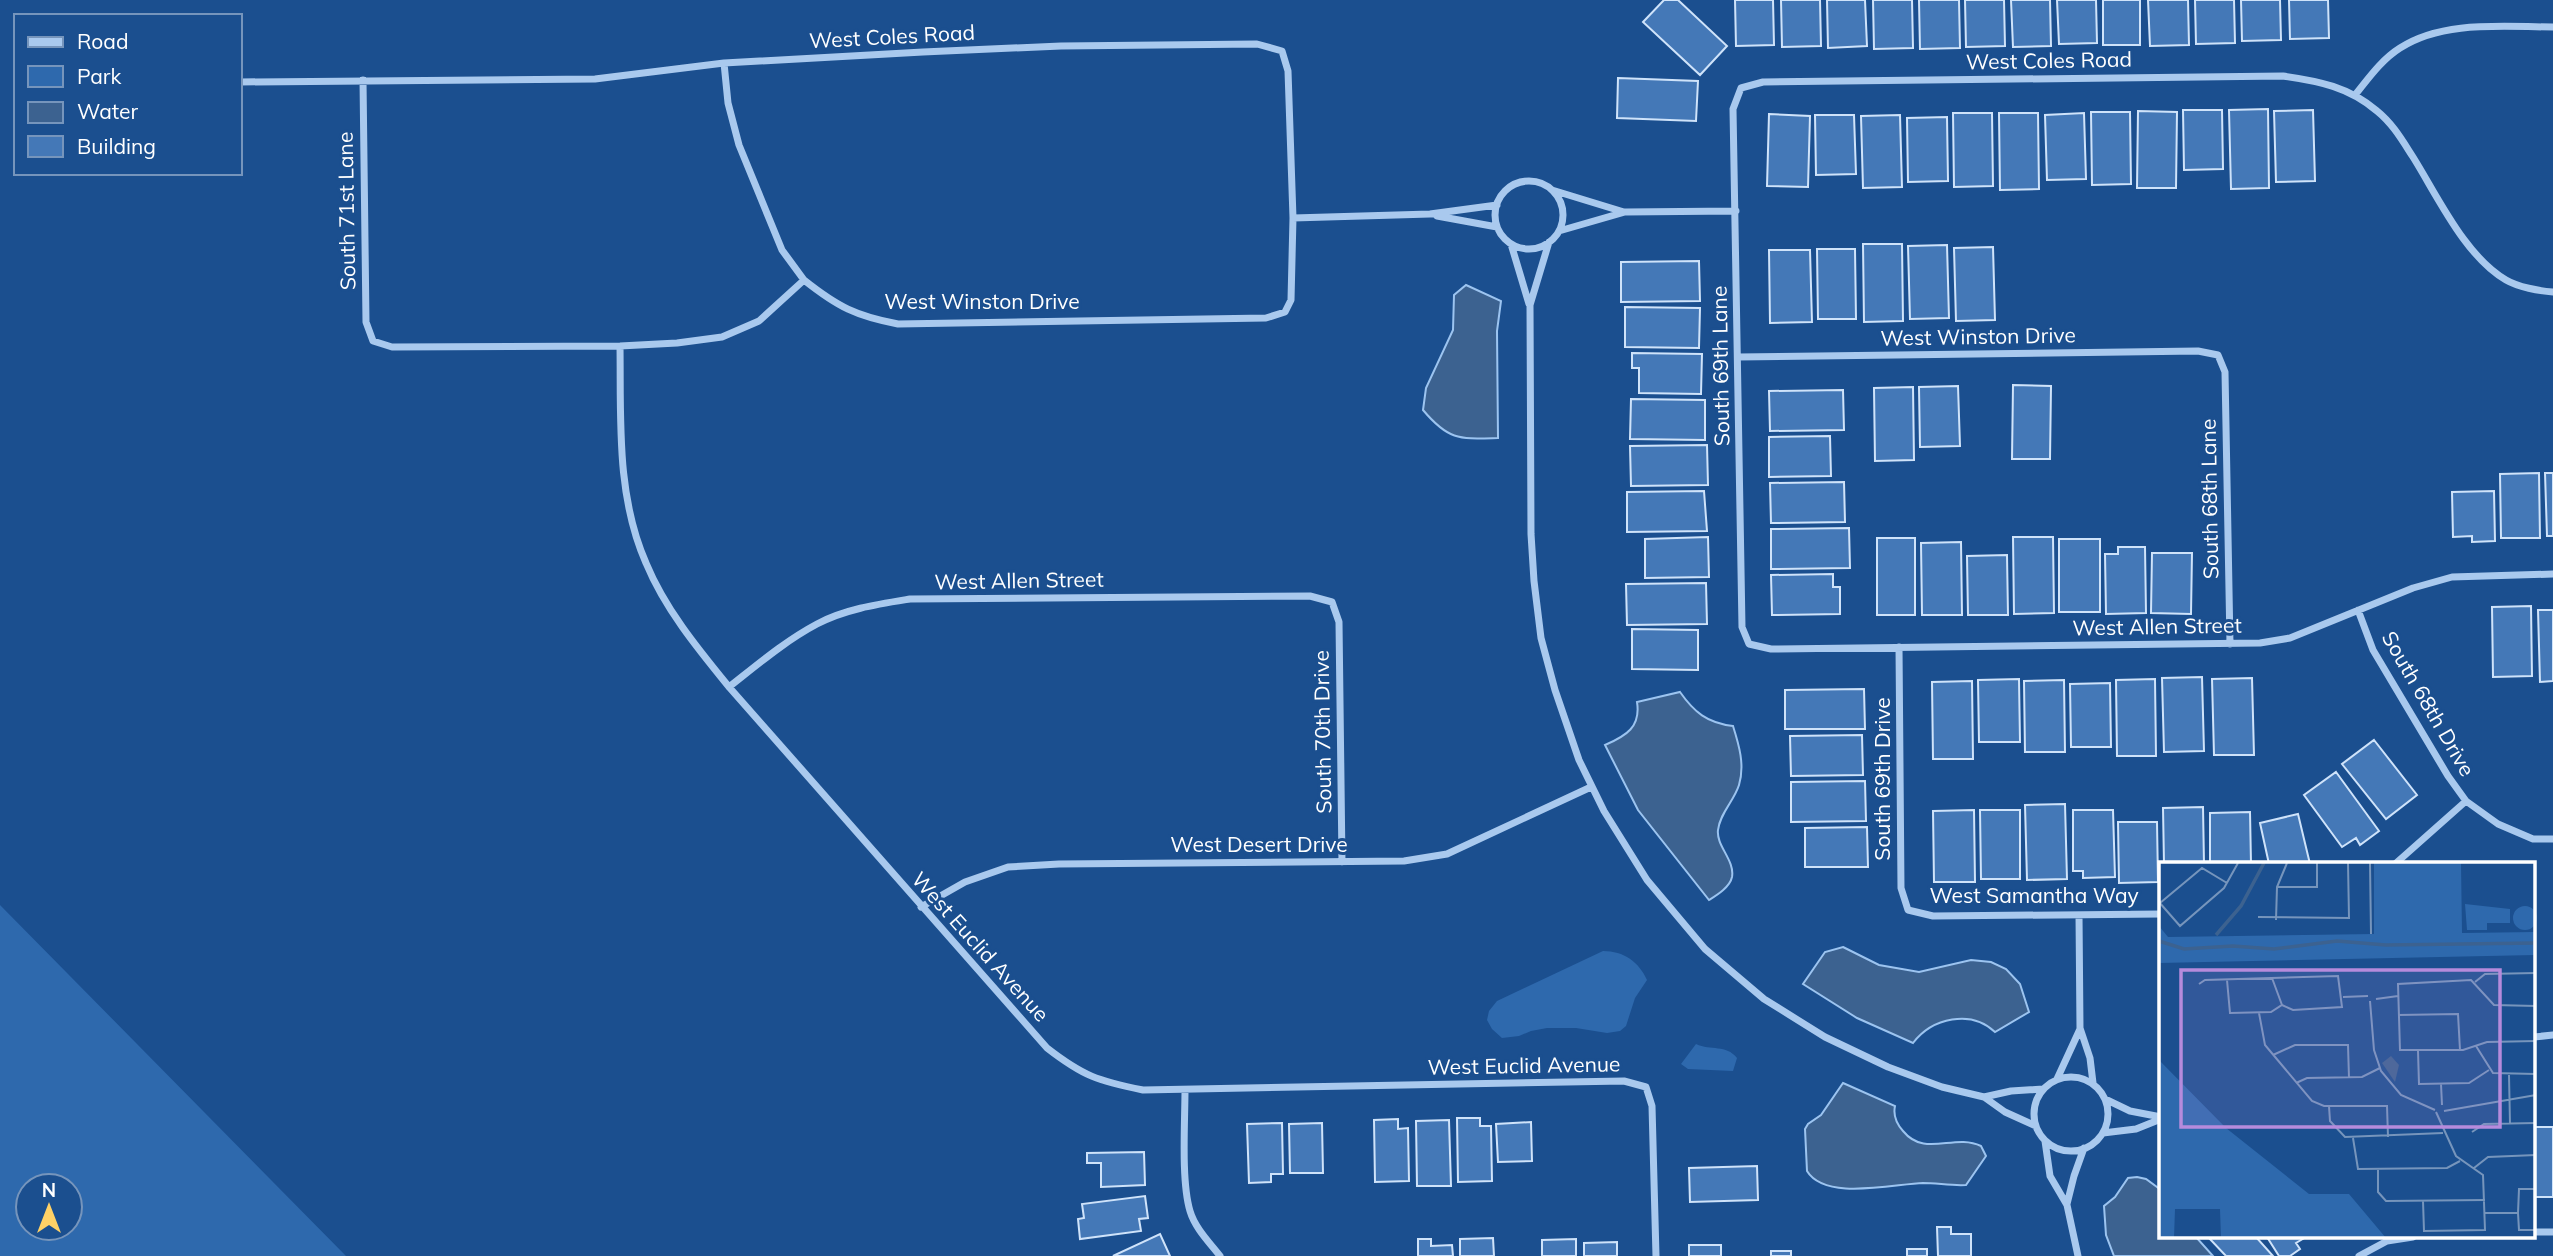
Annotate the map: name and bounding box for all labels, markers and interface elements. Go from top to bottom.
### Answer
legend [14,14,242,175]
street label: West Coles Road [808,19,976,53]
text: Road [77,28,128,54]
street label: West Coles Road [1966,46,2132,74]
text: Park [77,63,121,89]
text: Water [77,98,138,124]
street label: South 71st Lane [332,132,360,290]
text: Building [77,133,156,159]
street label: South 69th Lane [1706,286,1734,446]
street label: West Winston Drive [884,288,1080,314]
street label: West Winston Drive [1880,321,2076,351]
street label: South 68th Lane [2195,419,2223,579]
street label: West Allen Street [934,566,1104,594]
street label: West Allen Street [2072,612,2242,640]
street label: South 68th Drive [2377,626,2481,781]
street label: South 70th Drive [1308,650,1336,814]
street label: South 69th Drive [1869,697,1895,861]
street label: West Desert Drive [1170,831,1348,857]
inset map [2159,862,2536,1238]
street label: West Euclid Avenue [907,866,1055,1027]
street label: West Samantha Way [1929,882,2139,908]
street label: West Euclid Avenue [1427,1050,1621,1080]
north arrow [14,1172,84,1242]
text: N [42,1178,56,1202]

